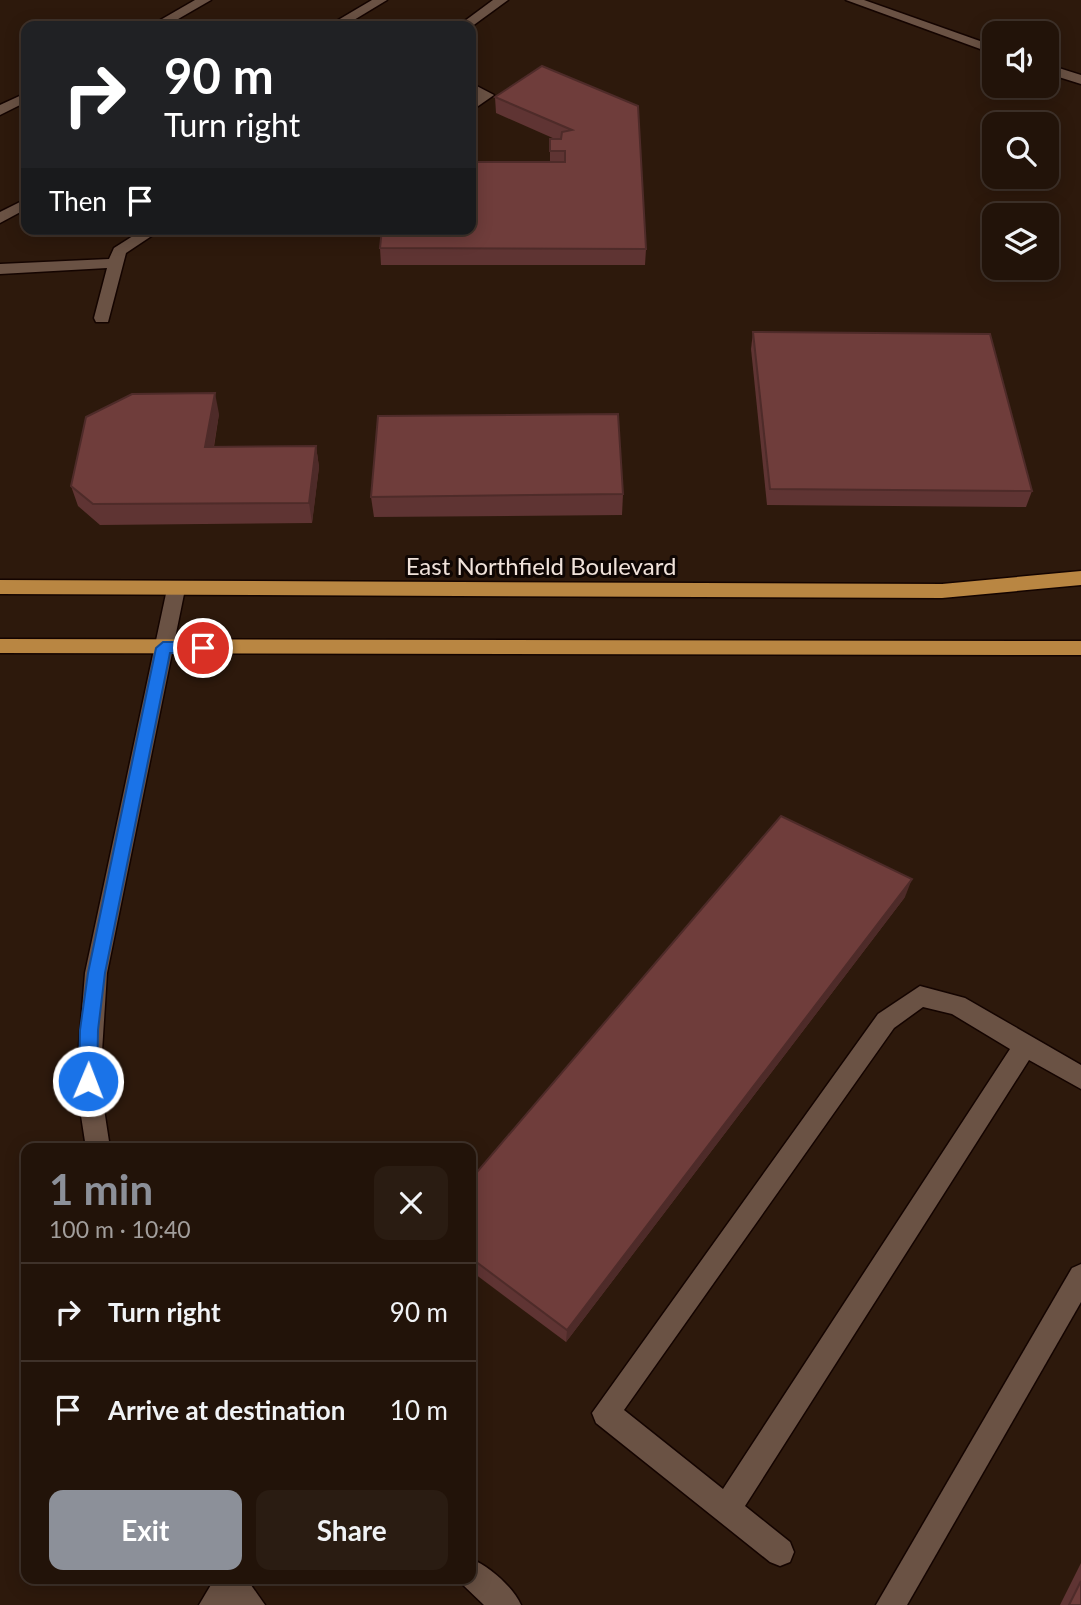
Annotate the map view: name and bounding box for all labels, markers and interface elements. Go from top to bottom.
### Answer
map controls [982,21,1059,280]
button: sound [982,21,1059,98]
text: 90 m [164,46,274,104]
icon: right [49,49,140,140]
text: Turn right [164,105,300,144]
button: search [982,112,1059,189]
icon: arrive [121,182,159,220]
text: Then [49,185,107,217]
button: layers [982,203,1059,280]
street label: East Northfield Boulevard [406,551,676,580]
pin [173,618,233,678]
icon: arrive [184,629,222,667]
position arrow [51,1044,125,1118]
text: 1 min [49,1164,153,1214]
button: close [374,1166,448,1240]
text: 100 m · 10:40 [49,1215,191,1243]
icon: right [49,1293,87,1331]
text: Turn right [108,1296,221,1328]
text: 90 m [390,1296,448,1328]
icon: arrive [49,1391,87,1429]
text: Arrive at destination [108,1394,345,1426]
text: 10 m [390,1394,448,1426]
button: Exit [49,1490,242,1570]
button: Share [256,1490,448,1570]

